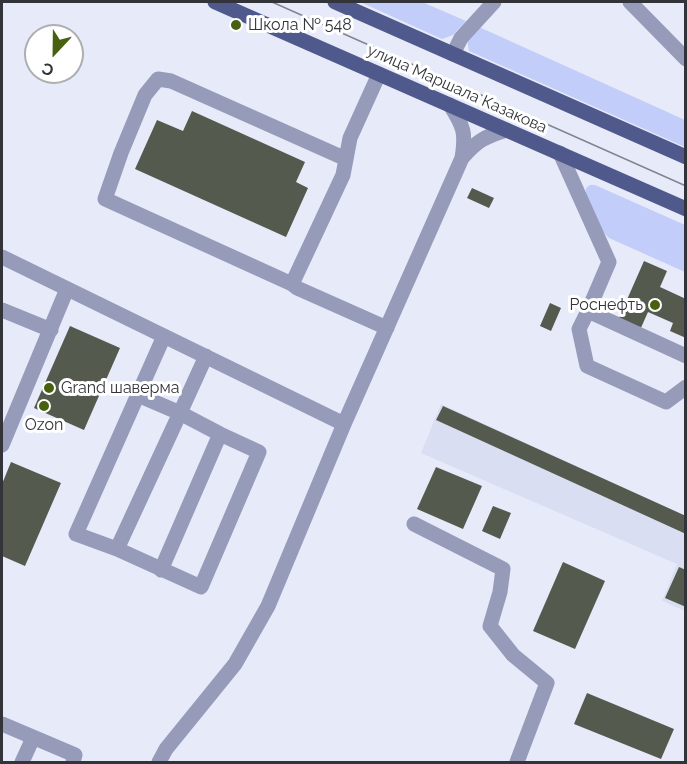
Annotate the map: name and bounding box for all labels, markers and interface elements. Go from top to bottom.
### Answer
place label: Школа № 548 [248,15,352,35]
marker: Школа № 548 [229,18,243,32]
north arrow [24,24,84,84]
street label: улица Маршала Казакова [364,41,550,137]
text: С [39,58,56,80]
place label: Роснефть [569,295,643,315]
marker: Роснефть [648,298,662,312]
place label: Grand шаверма [61,378,179,398]
marker: Grand шаверма [42,381,56,395]
marker: Ozon [37,399,51,413]
place label: Ozon [25,415,63,435]

